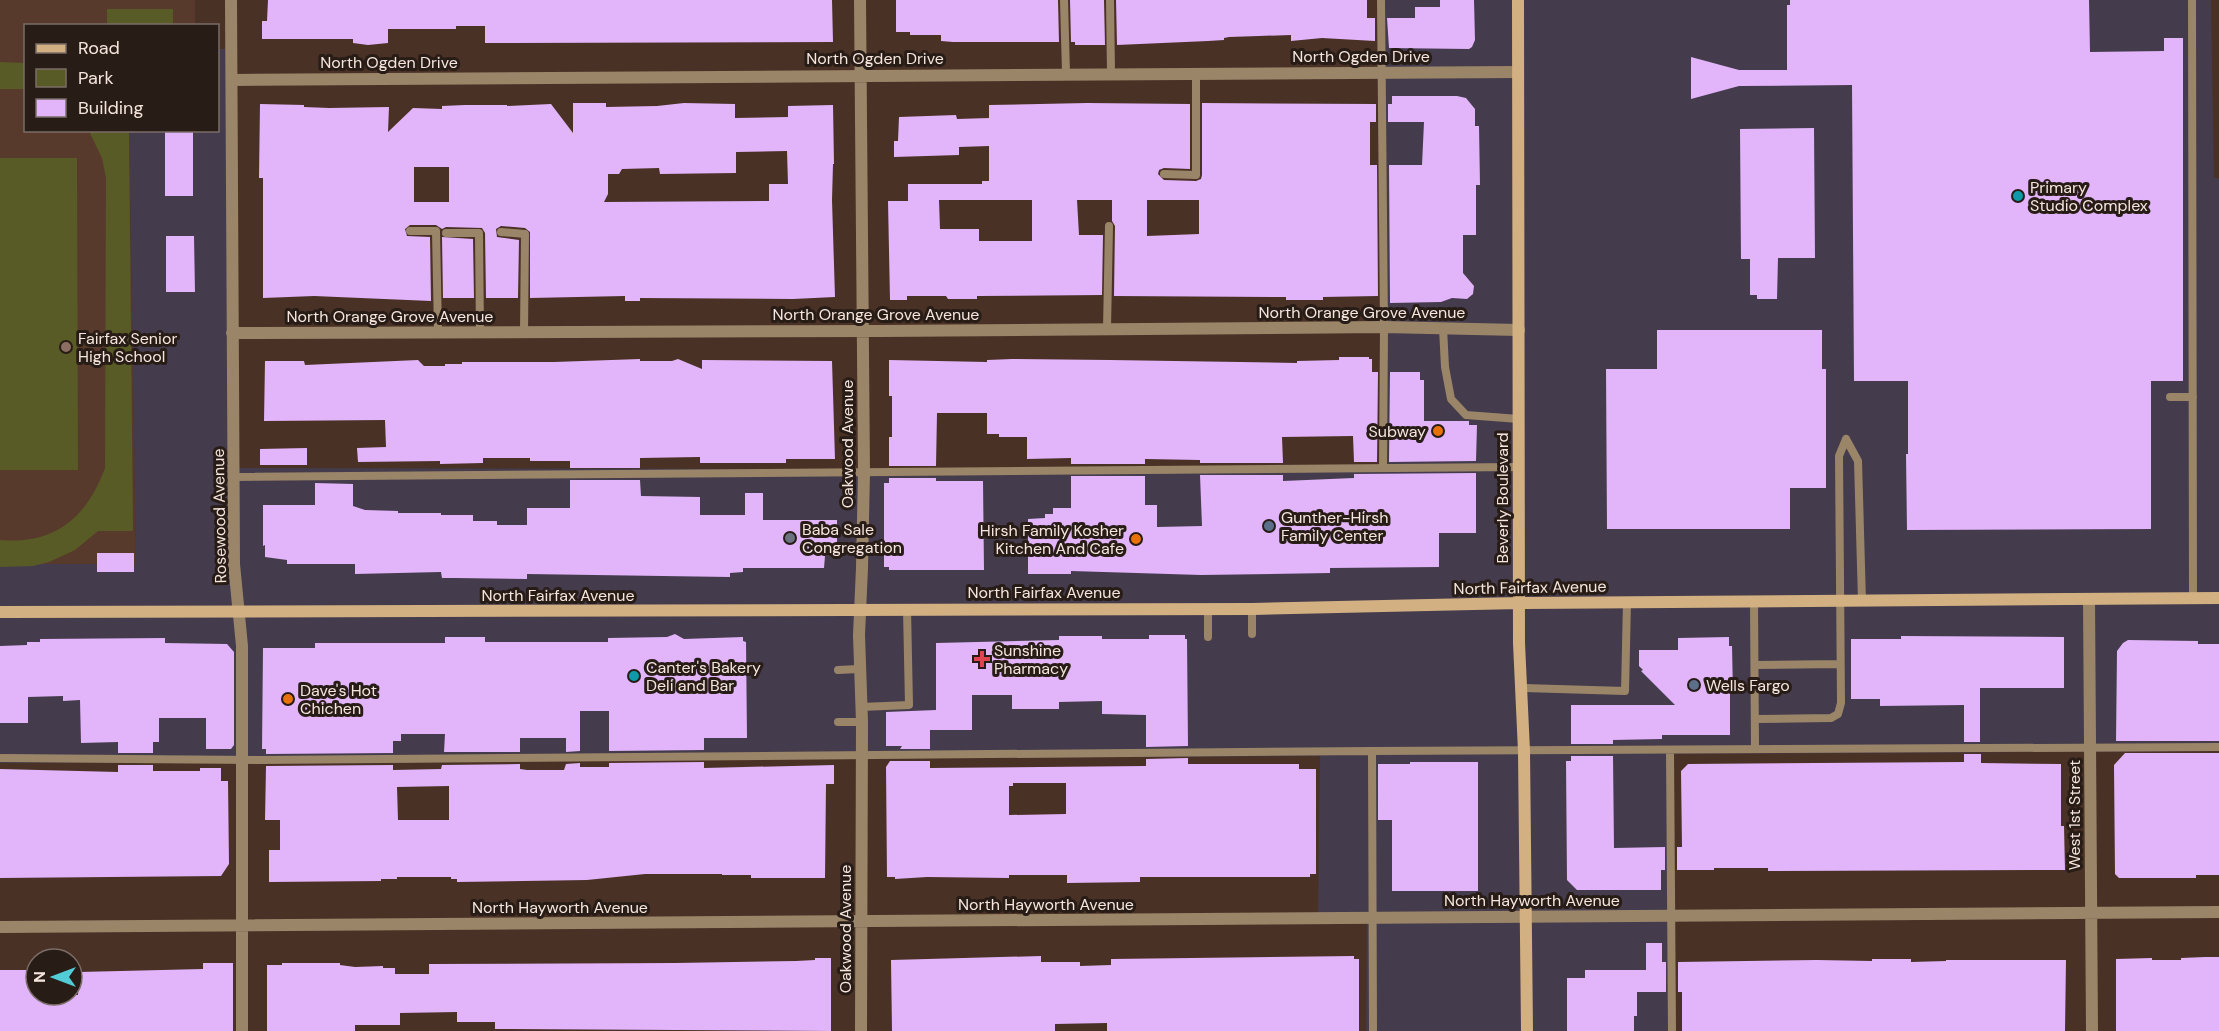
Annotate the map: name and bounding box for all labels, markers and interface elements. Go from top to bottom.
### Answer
legend [24,24,219,132]
text: Road [78,36,120,60]
street label: North Ogden Drive [1292,46,1430,67]
street label: North Ogden Drive [806,48,944,69]
street label: North Ogden Drive [320,52,458,73]
text: Park [78,66,114,90]
text: Building [78,96,143,120]
place label: Primary Studio Complex [2030,177,2148,216]
marker: Primary Studio Complex [2011,189,2025,203]
street label: North Orange Grove Avenue [1259,302,1465,323]
street label: North Orange Grove Avenue [773,304,979,325]
street label: North Orange Grove Avenue [287,306,493,327]
place label: Fairfax Senior High School [78,328,177,367]
marker: Fairfax Senior High School [59,340,73,354]
street label: Oakwood Avenue [837,380,858,508]
place label: Subway [1369,421,1426,442]
marker: Subway [1431,424,1445,438]
street label: Beverly Boulevard [1492,432,1513,564]
street label: Rosewood Avenue [208,448,231,584]
place label: Gunther-Hirsh Family Center [1281,507,1389,546]
place label: Baba Sale Congregation [802,519,902,558]
marker: Gunther-Hirsh Family Center [1262,519,1276,533]
place label: Hirsh Family Kosher Kitchen And Cafe [980,520,1124,559]
marker: Baba Sale Congregation [783,531,797,545]
marker: Hirsh Family Kosher Kitchen And Cafe [1129,532,1143,546]
street label: North Fairfax Avenue [1453,576,1607,599]
street label: North Fairfax Avenue [967,582,1121,603]
street label: North Fairfax Avenue [481,585,635,606]
place label: Sunshine Pharmacy [994,640,1068,679]
marker: Sunshine Pharmacy [975,652,989,666]
place label: Canter's Bakery Deli and Bar [646,657,761,696]
marker: Canter's Bakery Deli and Bar [627,669,641,683]
place label: Wells Fargo [1706,675,1790,696]
marker: Wells Fargo [1687,678,1701,692]
place label: Dave's Hot Chichen [300,680,377,719]
marker: Dave's Hot Chichen [281,692,295,706]
street label: West 1st Street [2064,760,2085,870]
street label: Oakwood Avenue [835,865,856,993]
street label: North Hayworth Avenue [1444,890,1620,911]
street label: North Hayworth Avenue [958,894,1134,915]
street label: North Hayworth Avenue [472,897,648,918]
north arrow [24,947,84,1007]
text: N [29,971,50,983]

